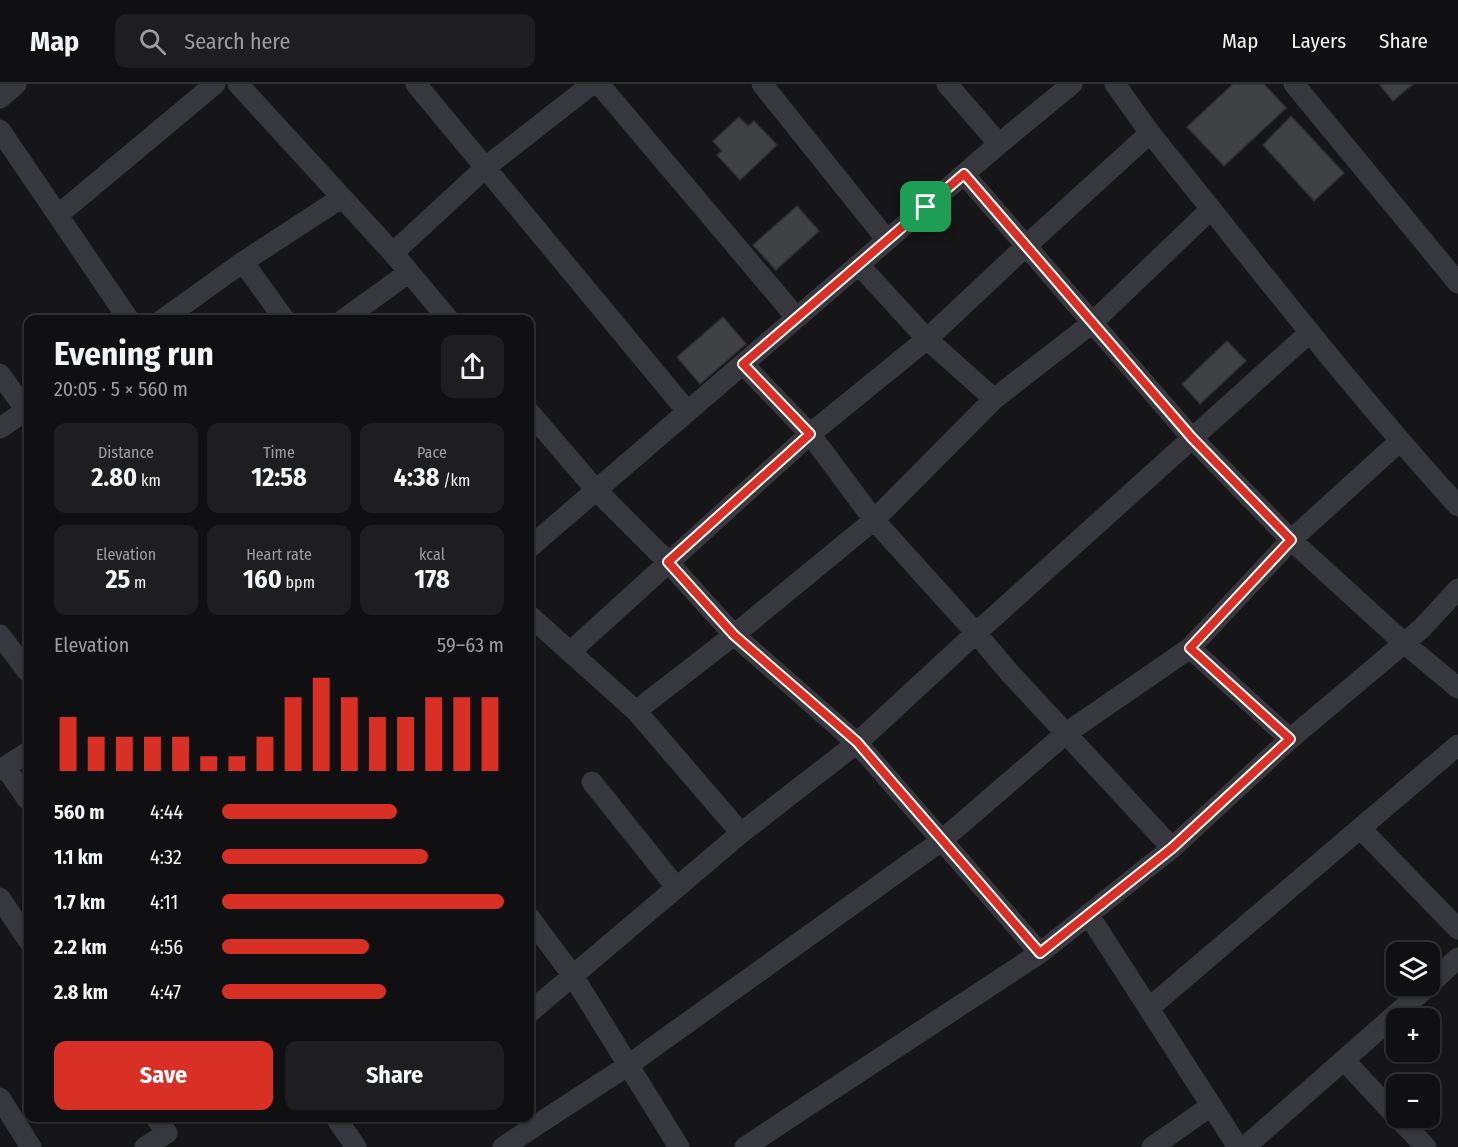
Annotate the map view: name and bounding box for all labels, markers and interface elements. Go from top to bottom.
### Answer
search box [115,14,535,68]
text: Map [30,25,79,58]
icon: search [136,25,169,58]
text: Search here [184,28,290,55]
text: Map [1222,28,1258,54]
text: Layers [1291,28,1346,54]
text: Share [1379,28,1428,54]
pin [900,181,951,232]
icon: arrive [909,190,942,223]
text: Evening run [54,334,214,374]
button: share [441,335,504,398]
text: 20:05 · 5 × 560 m [54,377,188,401]
text: Distance [98,443,154,462]
text: Time [263,443,295,462]
text: Pace [417,443,447,462]
text: 2.80 [91,462,137,493]
text: 12:58 [251,462,307,493]
text: 4:38 [394,462,439,493]
text: km [137,471,161,490]
text: /km [439,471,470,490]
text: Elevation [96,545,156,564]
text: Heart rate [246,545,312,564]
text: kcal [419,545,445,564]
text: 25 [106,564,130,595]
text: 160 [243,564,282,595]
text: 178 [414,564,450,595]
text: m [130,573,146,592]
text: bpm [282,573,315,592]
text: Elevation [54,633,129,657]
text: 59–63 m [437,633,504,657]
text: 560 m [54,800,105,824]
text: 4:44 [150,800,183,824]
text: 1.1 km [54,845,103,869]
text: 4:32 [150,845,182,869]
text: 1.7 km [54,890,105,914]
text: 4:11 [150,890,178,914]
text: 2.2 km [54,935,107,959]
text: 4:56 [150,935,183,959]
map controls [1386,942,1440,1128]
button: layers [1386,942,1440,996]
text: 2.8 km [54,980,108,1004]
text: 4:47 [150,980,181,1004]
button: + [1386,1008,1440,1062]
button: Save [54,1041,273,1110]
button: Share [285,1041,504,1110]
button: − [1386,1074,1440,1128]

